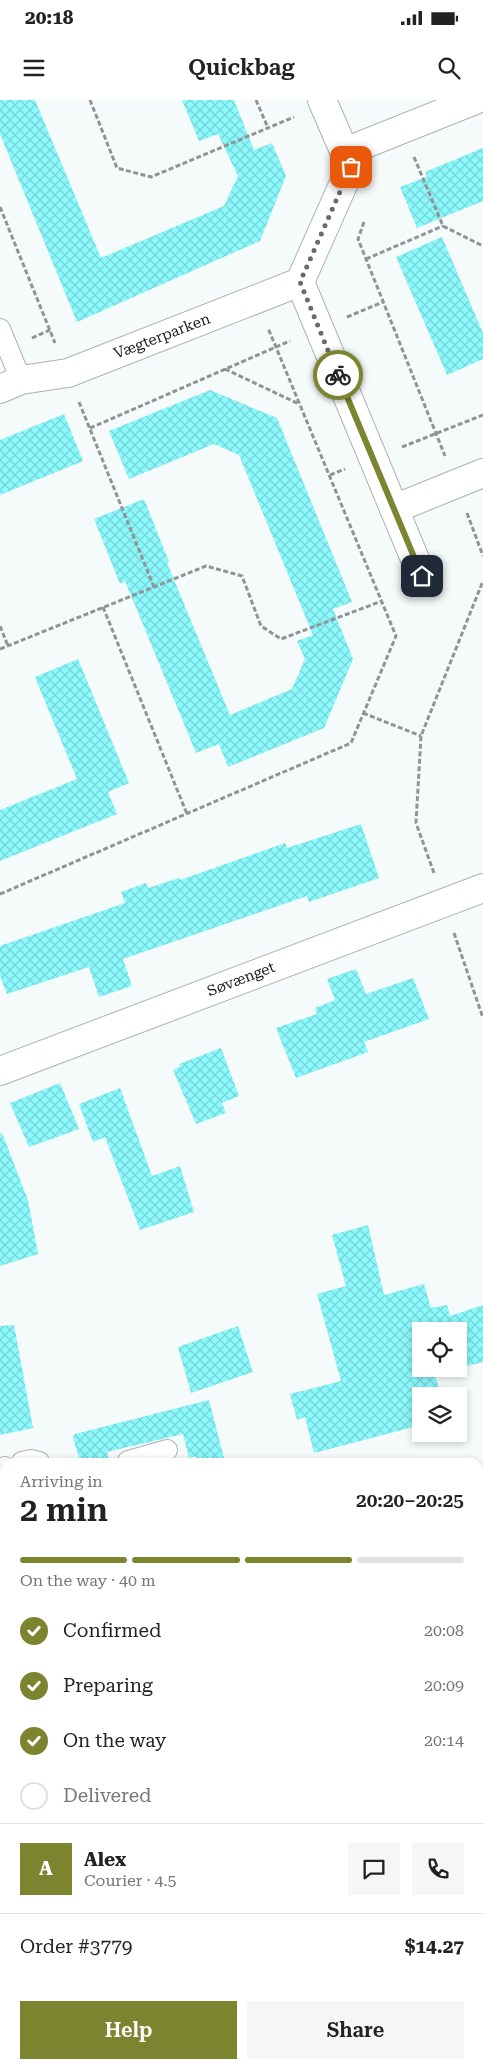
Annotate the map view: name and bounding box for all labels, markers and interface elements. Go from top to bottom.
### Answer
text: 20:18 [25,6,74,29]
icon: menu [20,54,48,82]
icon: search [435,54,463,82]
text: Quickbag [188,55,295,80]
pin [330,146,372,188]
icon: bag [337,153,365,181]
street label: Vægterparken [111,309,213,363]
courier [313,350,363,400]
icon: bike [324,361,352,389]
pin [401,555,443,597]
icon: home [408,562,436,590]
street label: Søvænget [205,958,278,1000]
map controls [412,1322,467,1442]
button: locate [412,1322,467,1377]
button: layers [412,1387,467,1442]
text: Arriving in [20,1472,103,1491]
text: 20:20–20:25 [356,1489,464,1512]
text: 2 min [20,1491,108,1529]
text: On the way · 40 m [20,1571,156,1590]
icon: check [20,1617,48,1645]
text: Confirmed [63,1619,161,1642]
text: 20:08 [424,1621,464,1640]
icon: check [20,1672,48,1700]
text: Preparing [63,1674,153,1697]
text: 20:09 [424,1676,464,1695]
icon: check [20,1727,48,1755]
text: On the way [63,1729,166,1752]
text: 20:14 [424,1731,464,1750]
text: Delivered [63,1784,151,1807]
button: chat [348,1843,400,1895]
button: phone [412,1843,464,1895]
text: Alex [84,1848,126,1871]
text: A [39,1857,53,1880]
text: Courier · 4.5 [84,1871,177,1890]
text: Order #3779 [20,1935,132,1958]
text: $14.27 [405,1935,464,1958]
button: Help [20,2001,237,2059]
button: Share [247,2001,464,2059]

